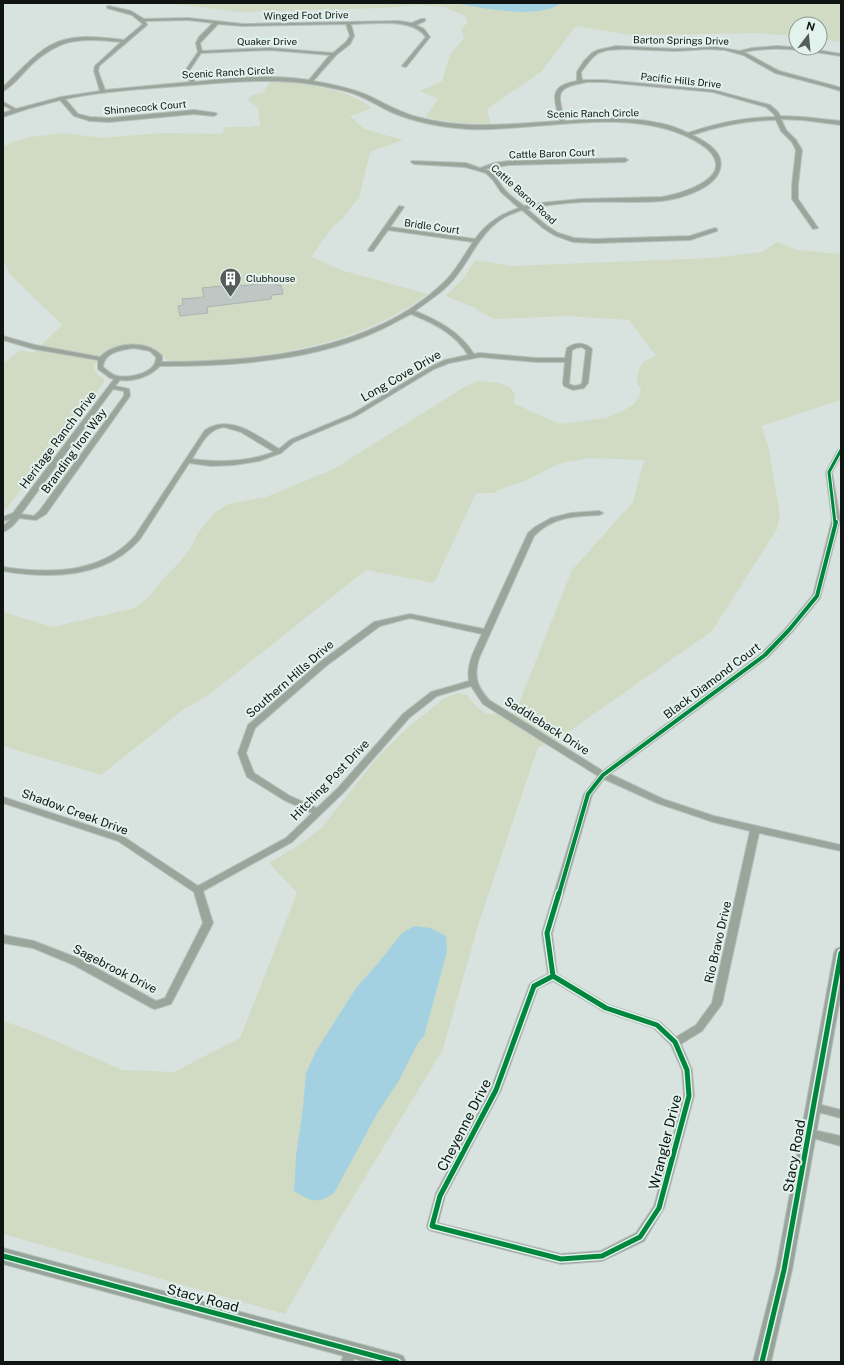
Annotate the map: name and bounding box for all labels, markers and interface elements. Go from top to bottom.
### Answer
street label: Winged Foot Drive [263,8,349,22]
north arrow [788,16,828,56]
text: N [805,19,817,33]
street label: Barton Springs Drive [633,33,729,47]
street label: Quaker Drive [237,35,297,47]
street label: Scenic Ranch Circle [182,64,275,80]
street label: Pacific Hills Drive [640,70,722,90]
street label: Shinnecock Court [103,97,187,117]
street label: Scenic Ranch Circle [547,106,640,120]
street label: Cattle Baron Court [509,145,595,161]
street label: Cattle Baron Road [489,161,559,227]
street label: Bridle Court [403,216,461,236]
building icon: Clubhouse [218,265,244,298]
place label: Clubhouse [246,272,296,284]
street label: Long Cove Drive [359,347,444,405]
street label: Heritage Ranch Drive [17,388,99,491]
street label: Branding Iron Way [38,405,110,496]
street label: Southern Hills Drive [243,637,337,721]
street label: Black Diamond Court [661,640,763,722]
street label: Saddleback Drive [502,694,592,758]
street label: Hitching Post Drive [288,737,372,823]
street label: Shadow Creek Drive [20,786,130,838]
street label: Rio Bravo Drive [702,899,734,984]
street label: Sagebrook Drive [71,942,160,996]
street label: Cheyenne Drive [434,1076,494,1174]
street label: Wrangler Drive [645,1093,685,1191]
street label: Stacy Road [780,1118,808,1194]
street label: Stacy Road [165,1281,241,1315]

